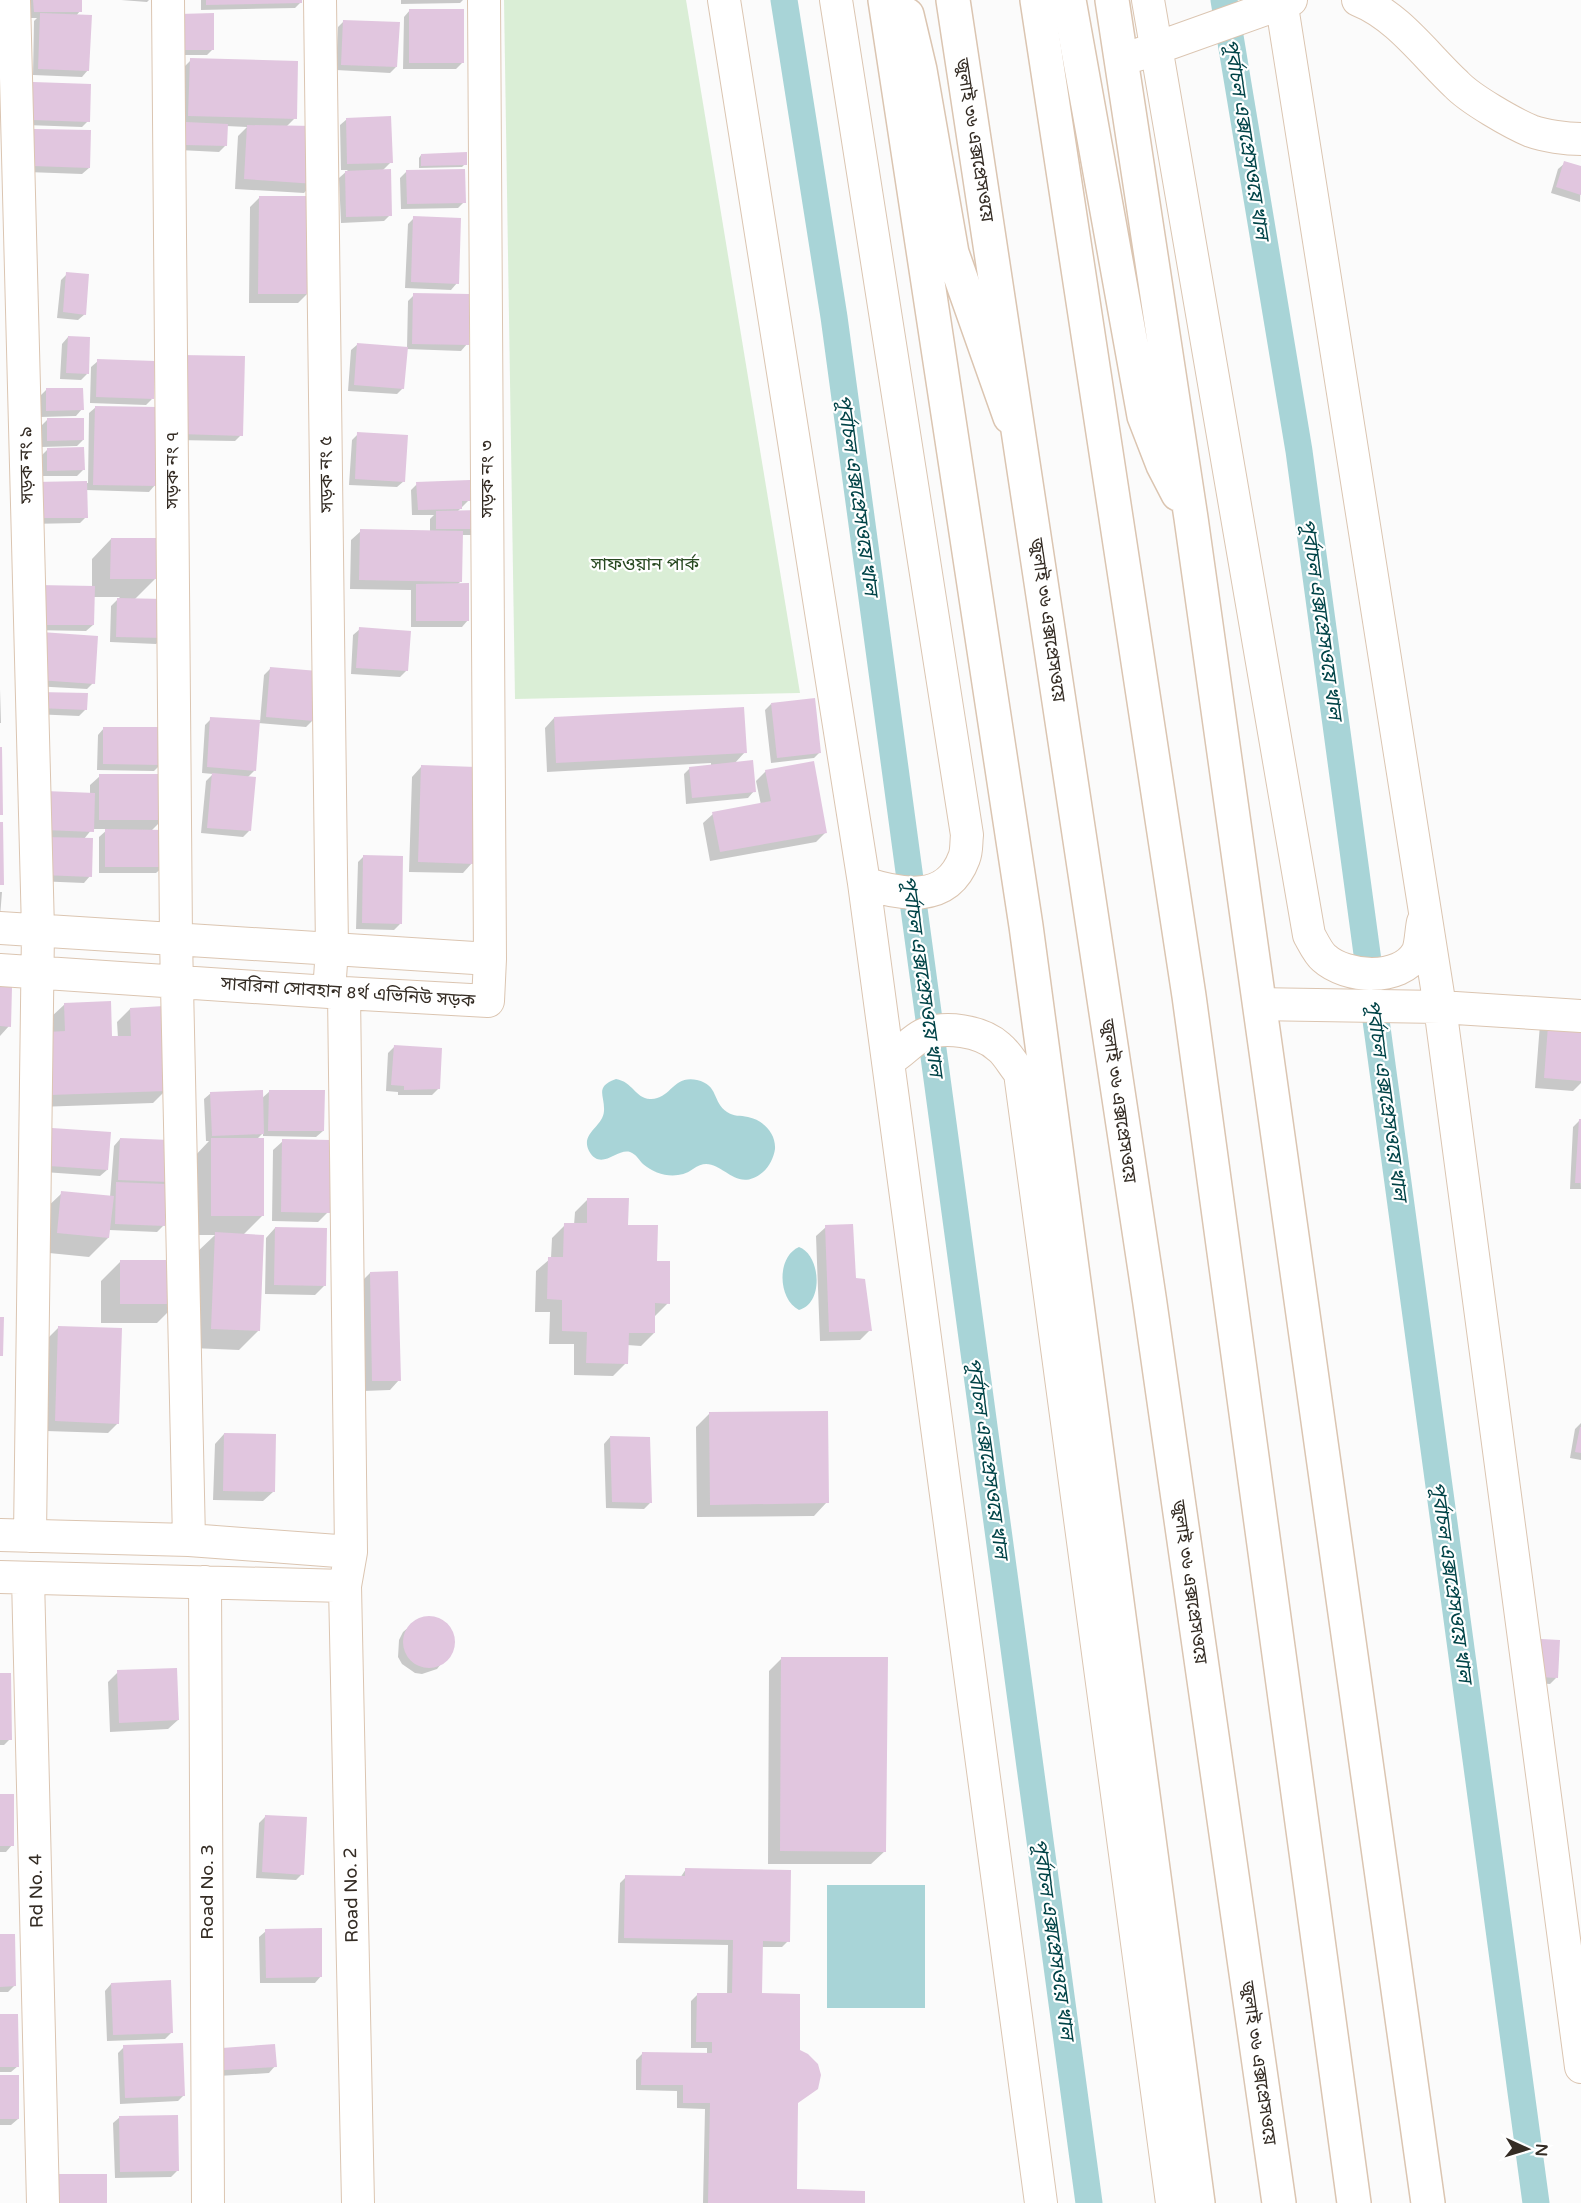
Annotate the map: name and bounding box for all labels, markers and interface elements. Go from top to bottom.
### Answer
water label: পূর্বাচল এক্সপ্রেসওয়ে খাল [1218,37,1275,244]
street label: জুলাই ৩৬ এক্সপ্রেসওয়ে [951,56,999,224]
water label: পূর্বাচল এক্সপ্রেসওয়ে খাল [831,393,884,600]
street label: সড়ক নং ৯ [14,426,38,505]
street label: সড়ক নং ৭ [161,431,183,510]
street label: সড়ক নং ৫ [314,435,338,514]
street label: সড়ক নং ৩ [476,440,498,519]
water label: পূর্বাচল এক্সপ্রেসওয়ে খাল [1295,517,1348,724]
street label: জুলাই ৩৬ এক্সপ্রেসওয়ে [1025,536,1071,704]
park label: সাফওয়ান পার্ক [590,553,699,575]
water label: পূর্বাচল এক্সপ্রেসওয়ে খাল [896,874,949,1081]
street label: সাবরিনা সোবহান ৪র্থ এভিনিউ সড়ক [219,972,476,1012]
water label: পূর্বাচল এক্সপ্রেসওয়ে খাল [1360,998,1413,1205]
street label: জুলাই ৩৬ এক্সপ্রেসওয়ে [1096,1017,1142,1185]
water label: পূর্বাচল এক্সপ্রেসওয়ে খাল [961,1356,1014,1563]
water label: পূর্বাচল এক্সপ্রেসওয়ে খাল [1425,1480,1478,1687]
street label: জুলাই ৩৬ এক্সপ্রেসওয়ে [1167,1498,1213,1666]
water label: পূর্বাচল এক্সপ্রেসওয়ে খাল [1027,1837,1080,2044]
street label: Road No. 3 [196,1844,218,1940]
street label: Road No. 2 [339,1847,363,1943]
street label: Rd No. 4 [24,1854,48,1928]
street label: জুলাই ৩৬ এক্সপ্রেসওয়ে [1236,1979,1282,2147]
north arrow [1497,2119,1557,2179]
text: N [1531,2143,1551,2157]

